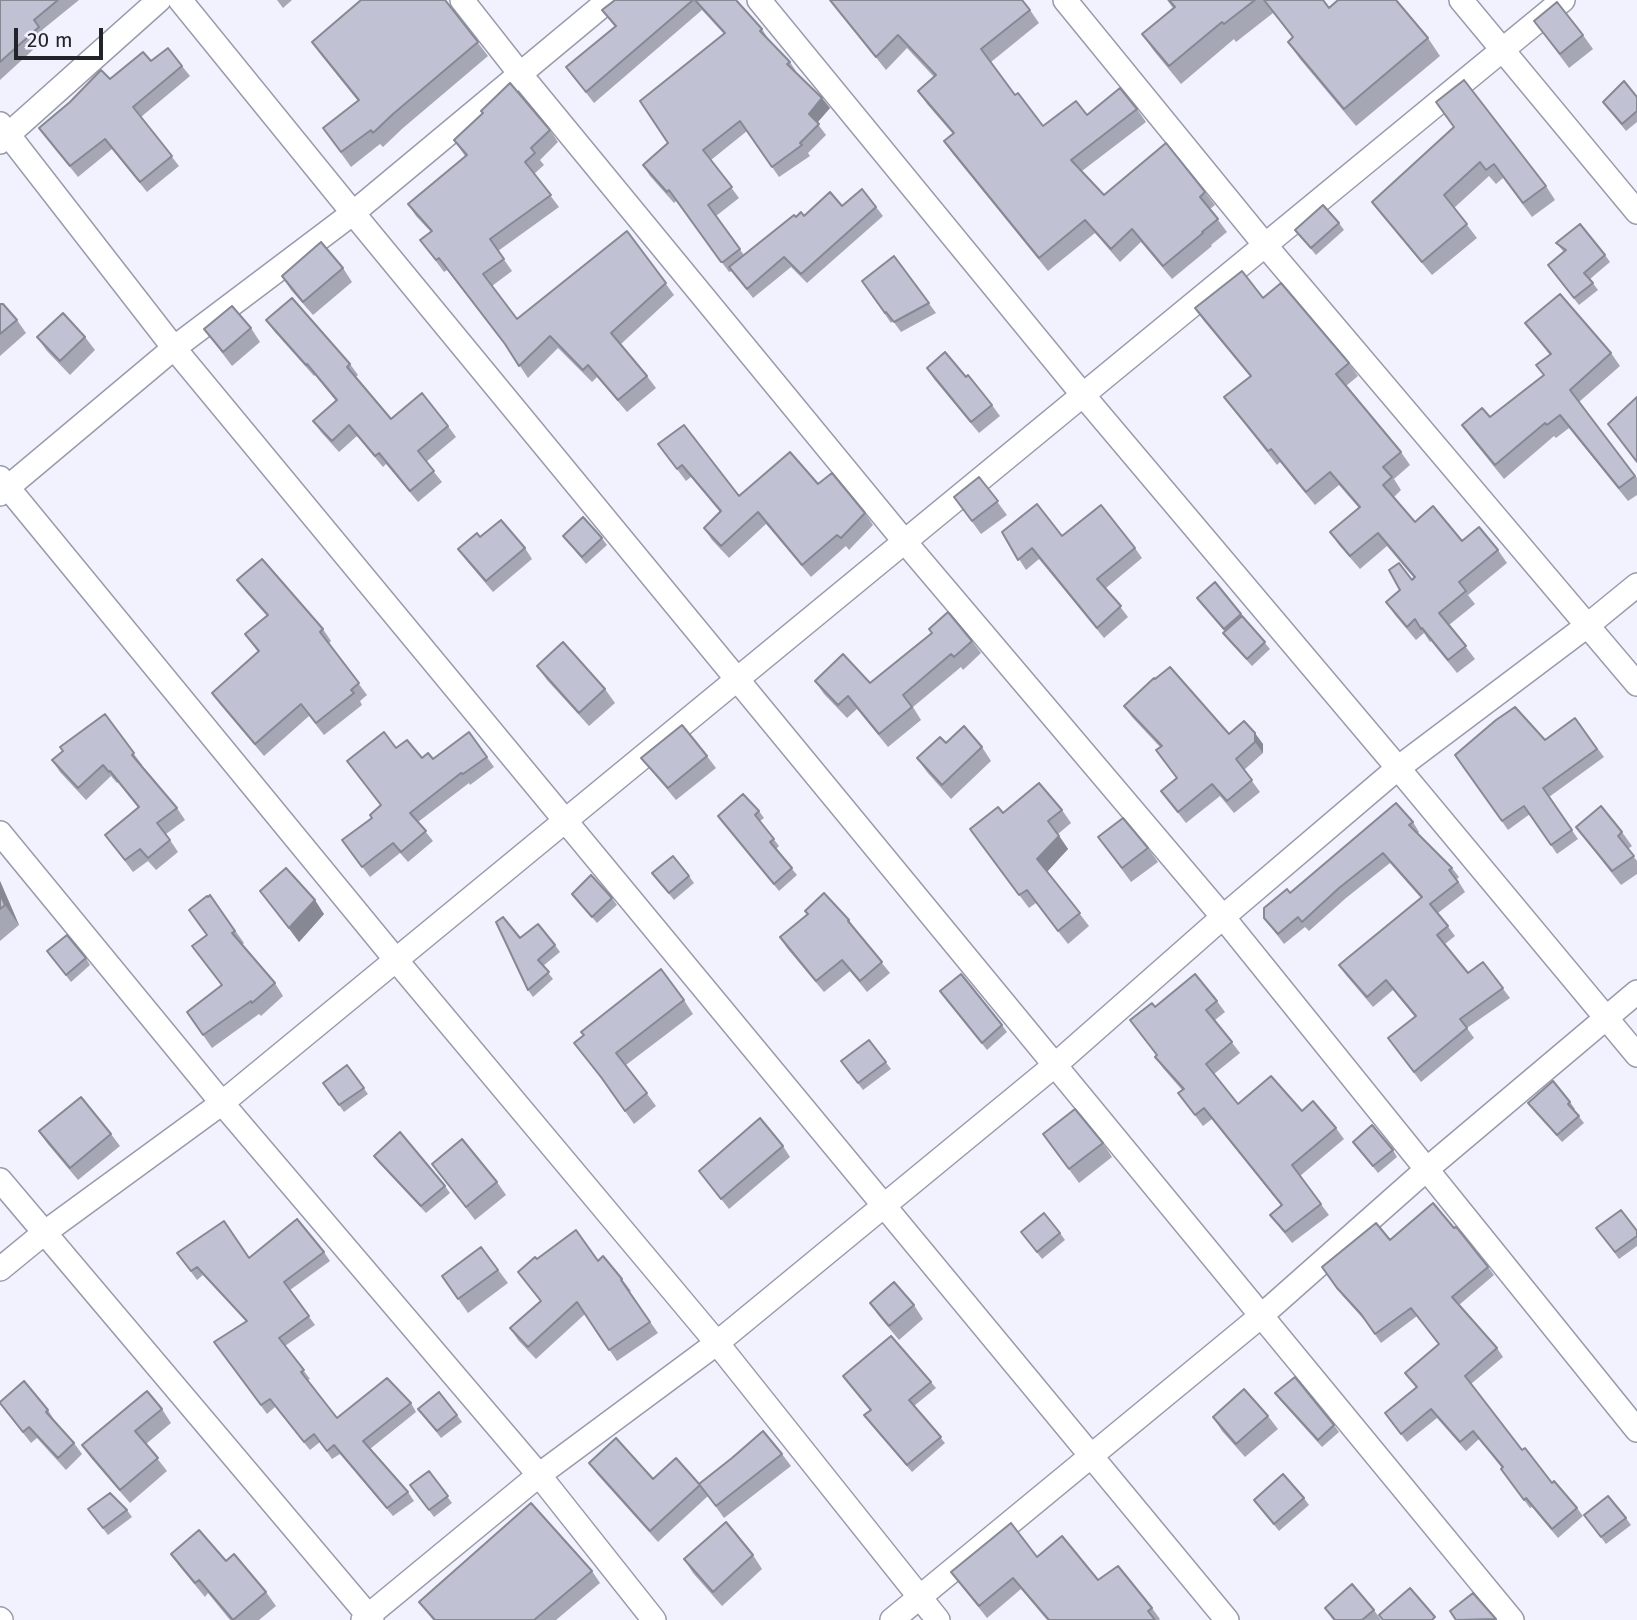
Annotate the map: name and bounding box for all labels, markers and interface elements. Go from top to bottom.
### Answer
scale bar [18,14,107,58]
text: 20 m [27,27,73,53]

